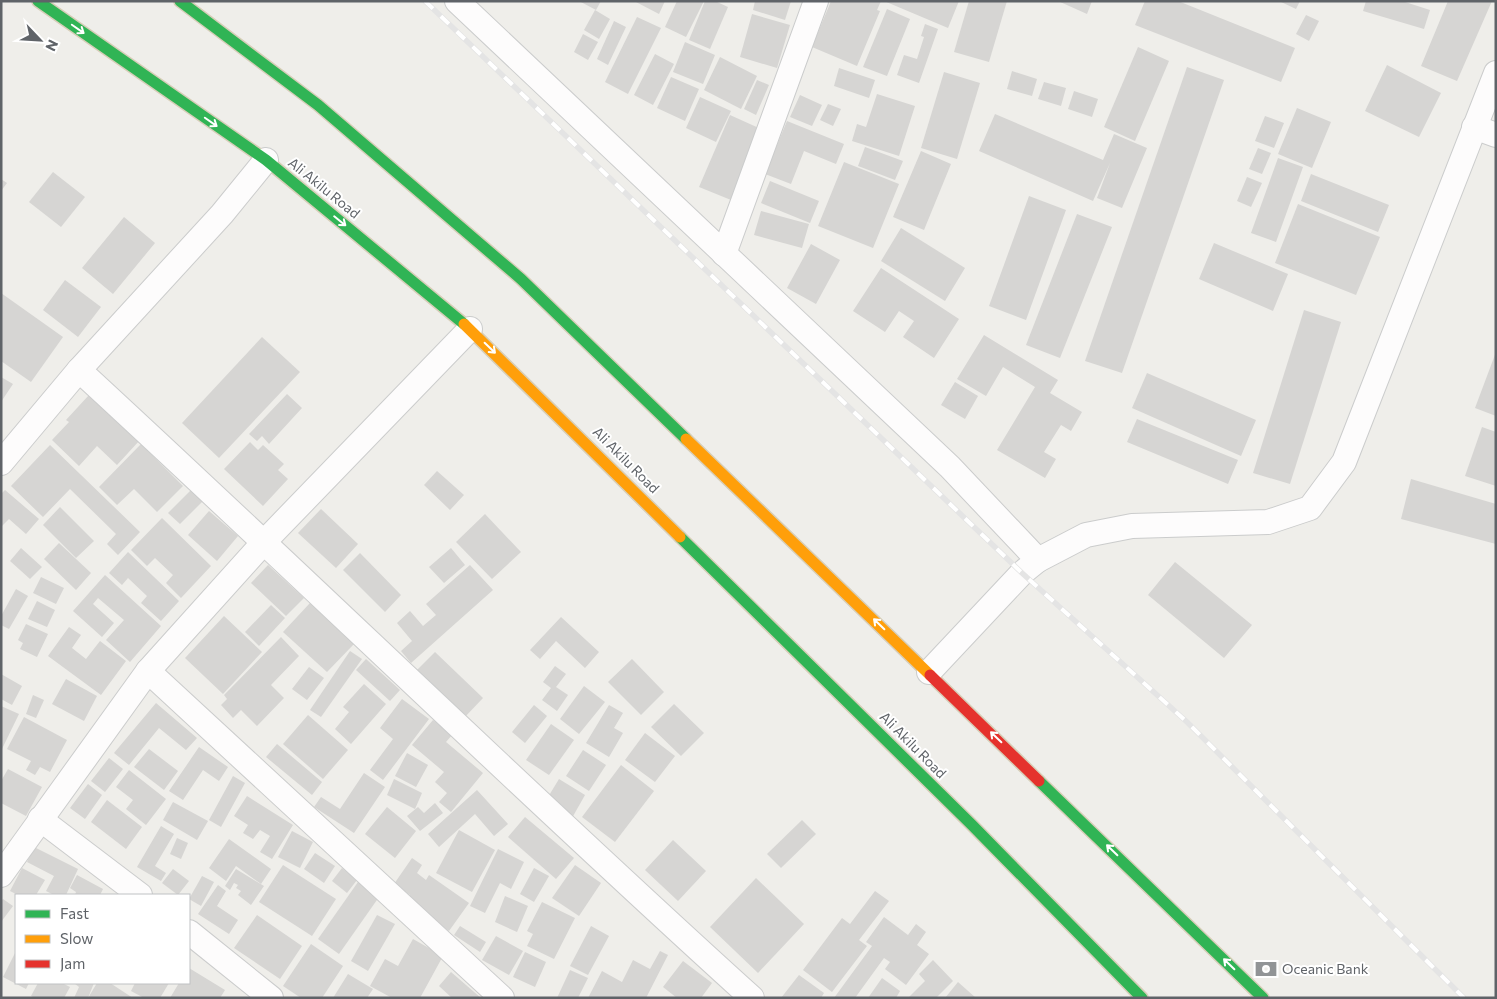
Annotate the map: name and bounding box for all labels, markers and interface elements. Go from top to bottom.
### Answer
north arrow [15,15,65,65]
one-way arrow [70,24,84,34]
text: N [42,37,62,54]
one-way arrow [204,117,218,127]
street label: Ali Akilu Road [285,154,364,222]
one-way arrow [333,215,346,226]
one-way arrow [484,342,496,354]
street label: Ali Akilu Road [590,423,663,496]
one-way arrow [872,618,885,630]
street label: Ali Akilu Road [877,708,950,781]
one-way arrow [989,731,1002,743]
one-way arrow [1106,844,1118,857]
legend [15,894,190,984]
text: Fast [60,904,89,922]
text: Slow [60,929,93,947]
text: Jam [60,954,85,972]
bank icon: Oceanic Bank [1253,956,1279,982]
one-way arrow [1222,958,1235,970]
place label: Oceanic Bank [1282,960,1369,977]

